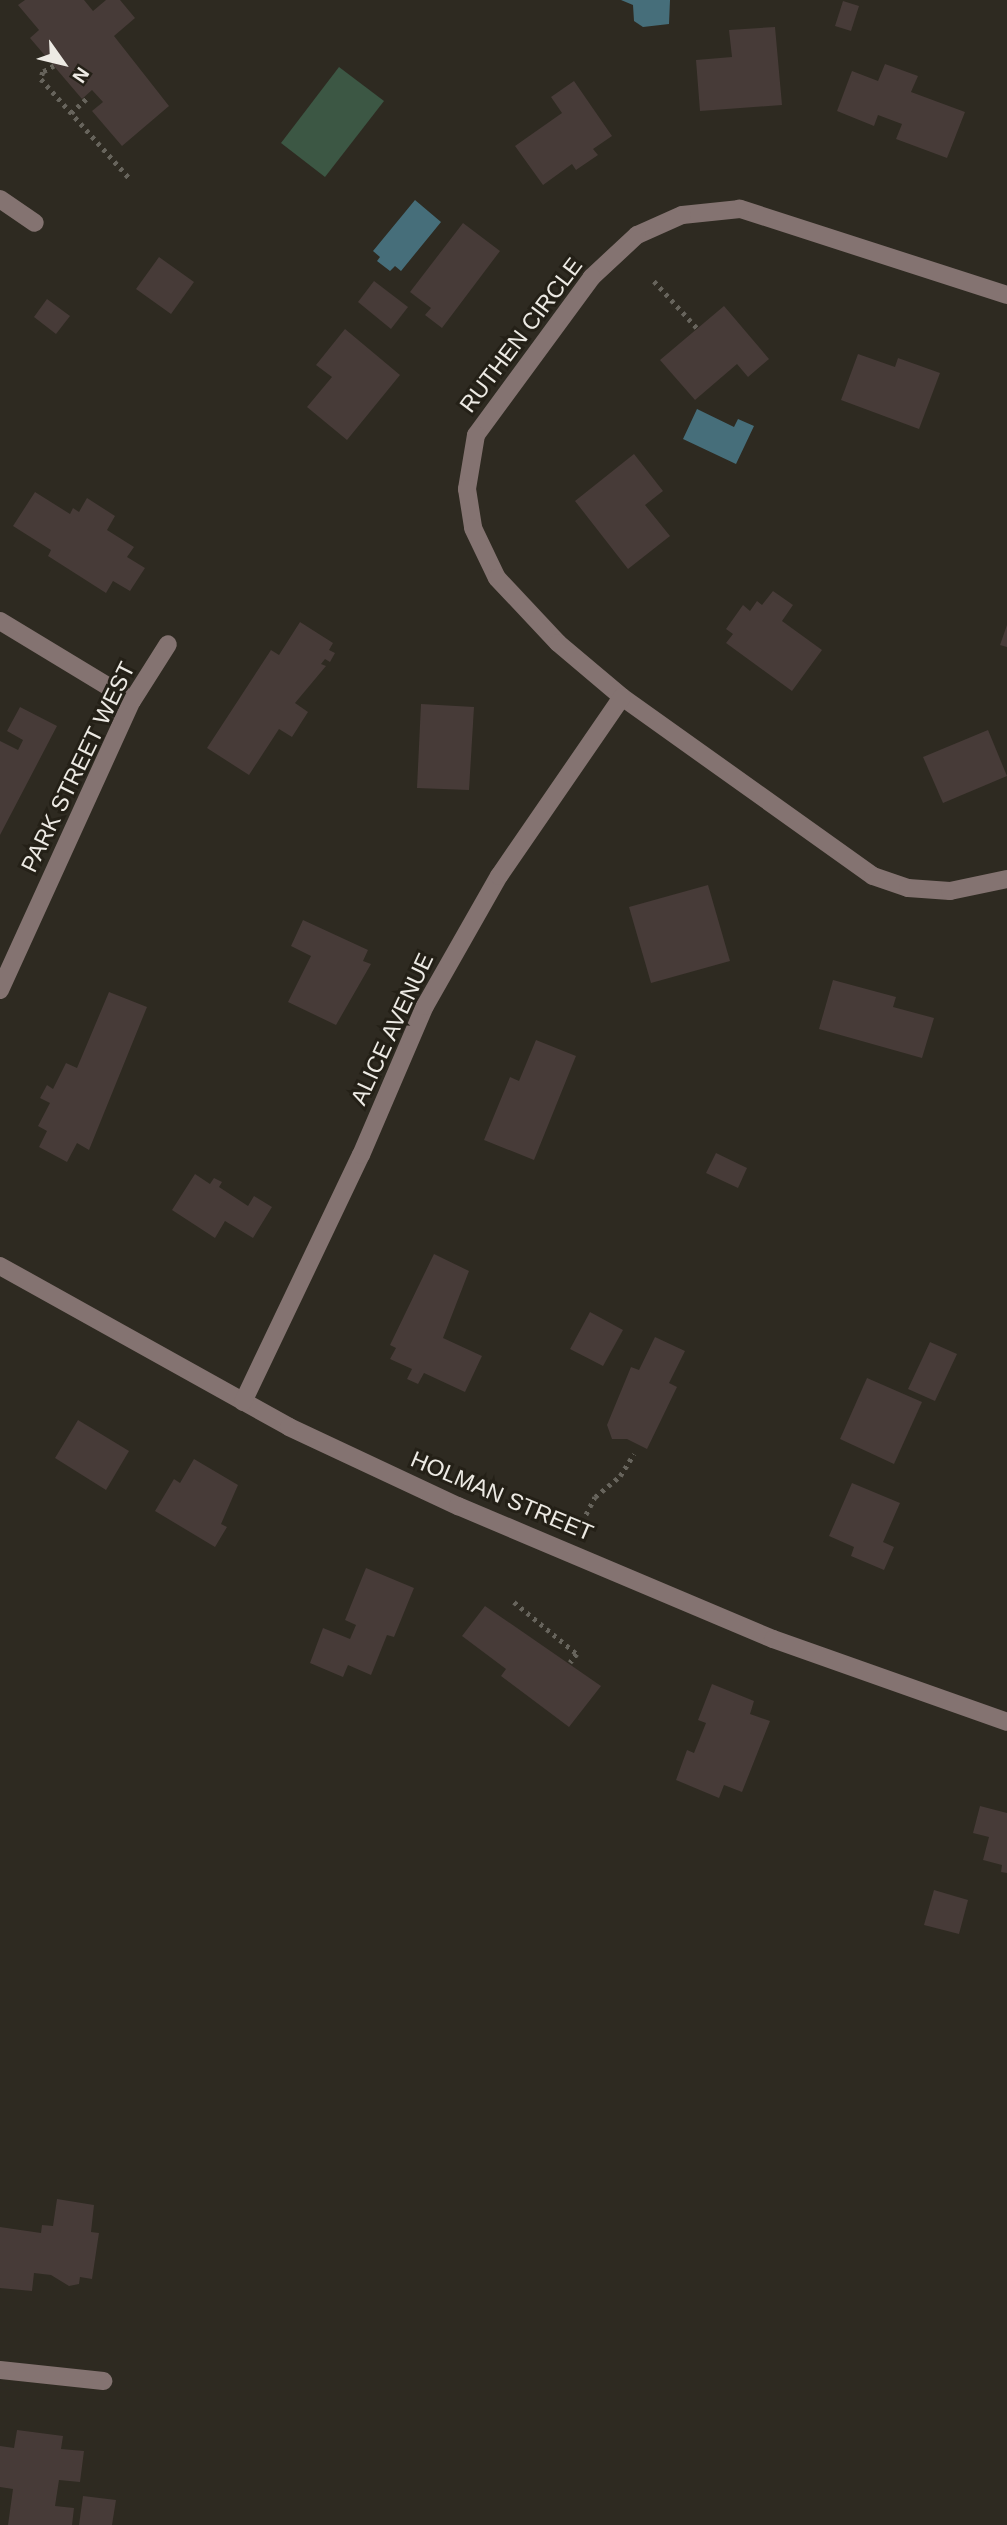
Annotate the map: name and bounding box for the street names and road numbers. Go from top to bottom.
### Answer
street label: RUTHEN CIRCLE [454,252,588,418]
street label: PARK STREET WEST [15,657,141,877]
street label: ALICE AVENUE [344,948,440,1110]
street label: HOLMAN STREET [407,1445,597,1547]

